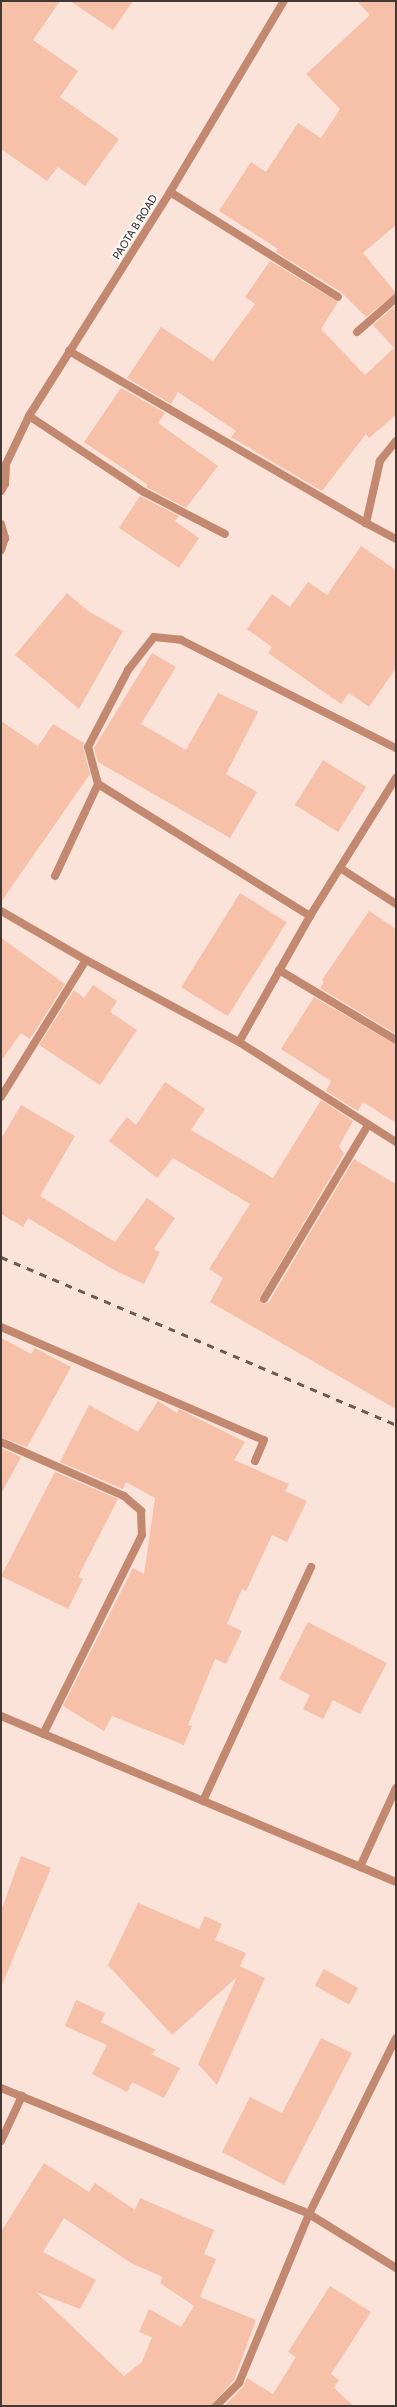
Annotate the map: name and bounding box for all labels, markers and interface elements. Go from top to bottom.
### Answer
street label: PAOTA B ROAD [110,192,160,262]

